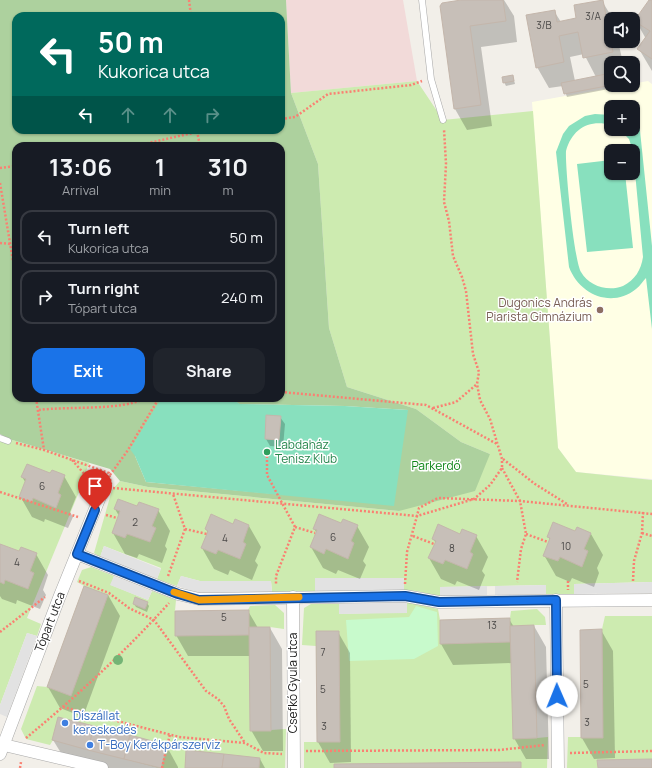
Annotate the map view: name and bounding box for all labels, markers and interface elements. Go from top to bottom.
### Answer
house number: 3/A [585,9,602,23]
map controls [604,12,640,180]
button: sound [604,12,640,48]
house number: 3/B [536,18,552,32]
text: 50 m [98,23,164,61]
icon: left [32,28,84,80]
button: search [604,56,640,92]
text: Kukorica utca [98,59,210,83]
button: + [604,100,640,136]
icon: left [75,104,97,126]
icon: ahead [117,104,139,126]
icon: ahead [159,104,181,126]
icon: right [201,104,223,126]
button: − [604,144,640,180]
text: 13:06 [49,150,112,183]
text: 1 [155,150,165,183]
text: 310 [208,150,248,183]
text: Arrival [62,181,99,199]
text: min [149,181,171,199]
text: m [222,181,233,199]
text: Turn left [68,218,130,239]
icon: left [34,226,56,248]
text: 50 m [229,227,263,248]
text: Kukorica utca [68,239,149,257]
text: Turn right [68,278,139,299]
icon: right [34,286,56,308]
text: 240 m [221,287,263,308]
place label: Dugonics András Piarista Gimnázium [486,294,592,325]
text: Tópart utca [68,299,137,317]
marker: Dugonics András Piarista Gimnázium [595,305,605,315]
button: Exit [32,348,145,394]
button: Share [153,348,265,394]
place label: Labdaház Tenisz Klub [275,436,337,467]
marker: Labdaház Tenisz Klub [262,447,272,457]
park label: Parkerdő [411,457,461,474]
pin [78,469,112,510]
icon: arrive [84,475,106,497]
house number: 6 [39,479,45,493]
house number: 2 [132,515,138,529]
house number: 6 [330,530,336,544]
house number: 4 [222,531,228,545]
house number: 10 [561,539,571,553]
house number: 8 [449,541,455,555]
house number: 4 [14,555,20,569]
street label: Tópart utca [30,589,69,655]
house number: 5 [221,610,227,624]
house number: 13 [487,618,497,632]
street label: Csefkó Gyula utca [284,633,301,733]
house number: 7 [320,645,326,659]
position arrow [536,675,578,717]
house number: 5 [583,677,589,691]
house number: 5 [320,682,326,696]
place label: Díszállat kereskedés [73,707,137,738]
house number: 3 [584,715,590,729]
marker: Díszállat kereskedés [60,718,70,728]
house number: 3 [321,719,327,733]
place label: T-Boy Kerékpárszerviz [98,736,221,753]
marker: T-Boy Kerékpárszerviz [85,740,95,750]

